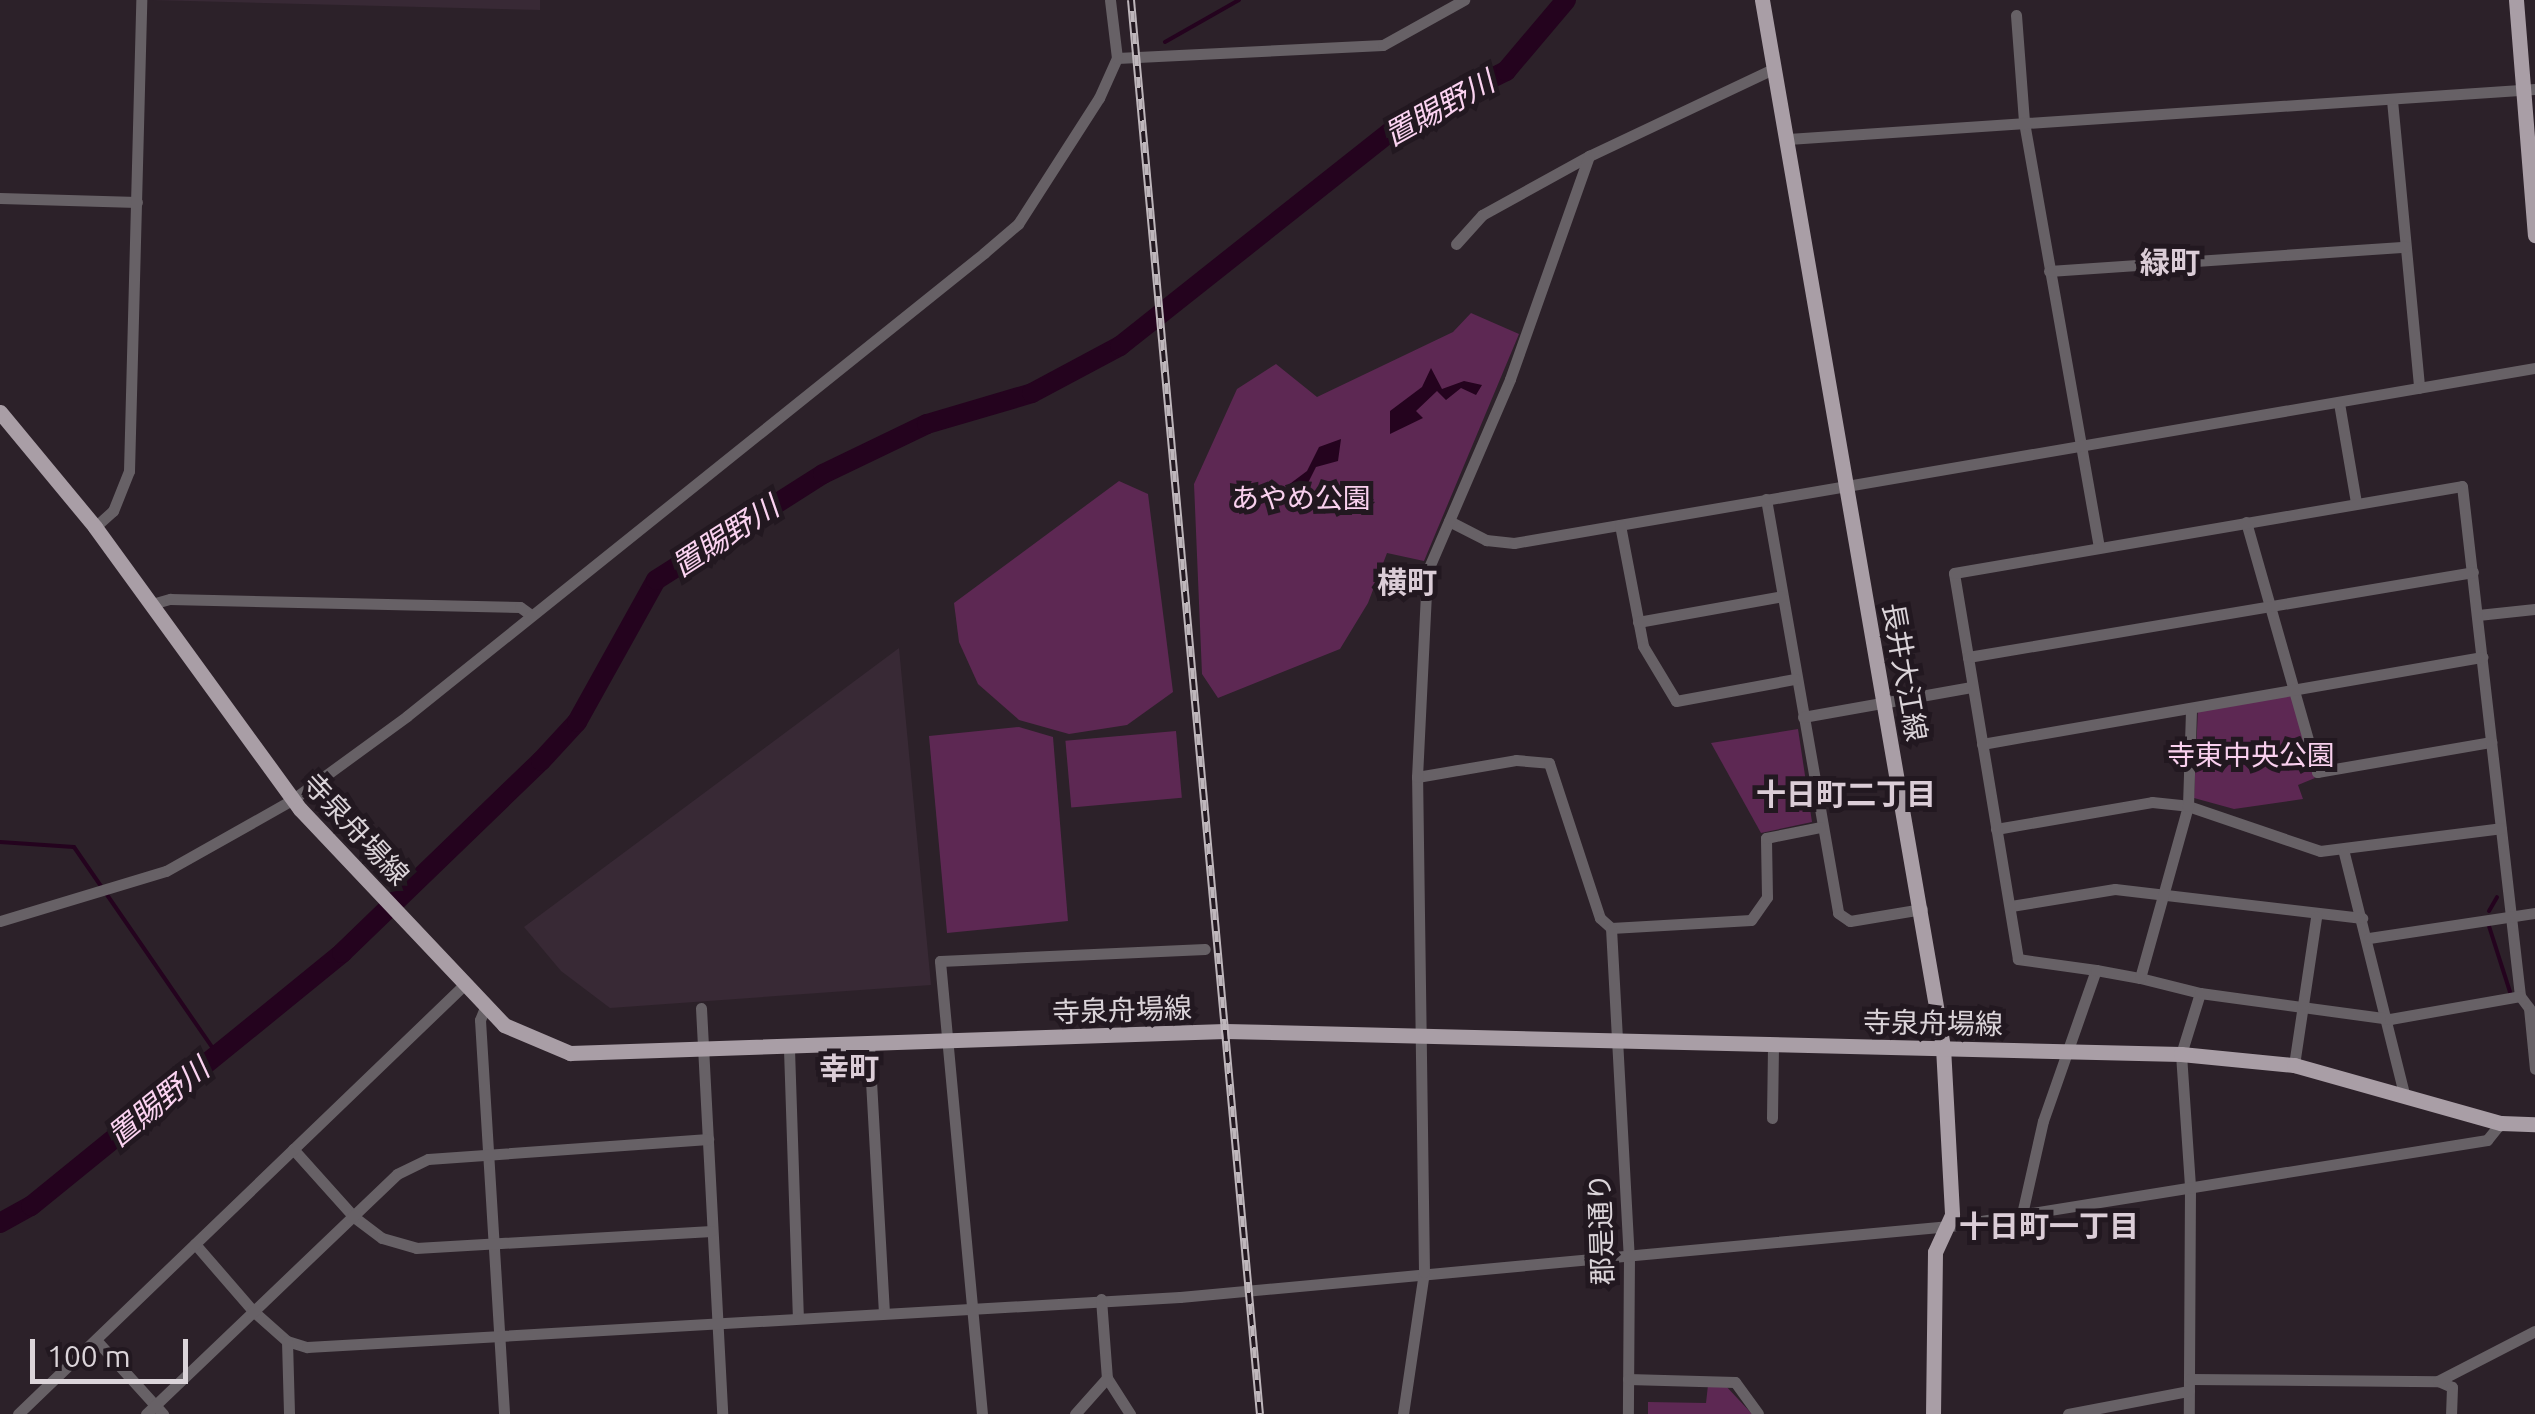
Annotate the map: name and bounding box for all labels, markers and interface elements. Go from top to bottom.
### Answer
water label: 置賜野川 [1378,63,1500,153]
district label: 緑町 [2140,244,2200,280]
park label: あやめ公園 [1231,481,1371,515]
water label: 置賜野川 [665,488,785,584]
district label: 横町 [1377,564,1437,600]
street label: 長井大江線 [1876,600,1934,744]
park label: 寺東中央公園 [2167,738,2335,772]
street label: 寺泉舟場線 [296,766,416,892]
district label: 十日町二丁目 [1756,776,1936,812]
street label: 寺泉舟場線 [1051,991,1193,1029]
street label: 寺泉舟場線 [1863,1005,2003,1041]
water label: 置賜野川 [100,1050,216,1154]
district label: 幸町 [819,1050,879,1086]
street label: 郡是通り [1582,1172,1620,1286]
district label: 十日町一丁目 [1959,1208,2139,1244]
scale bar [35,1319,192,1381]
text: 100 m [47,1339,131,1373]

